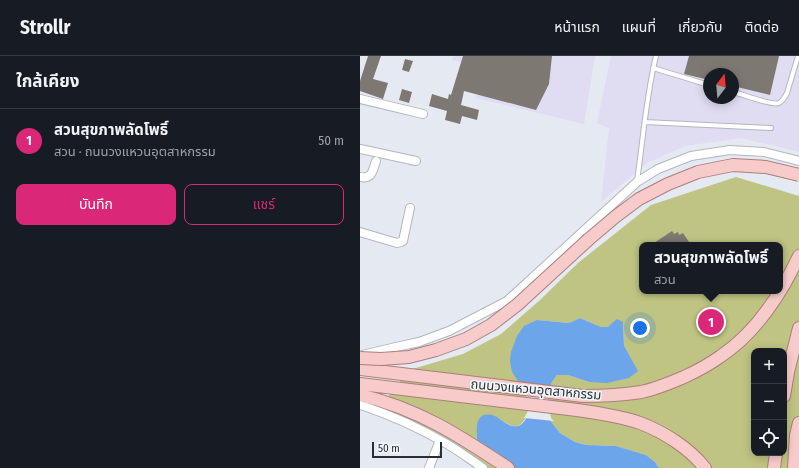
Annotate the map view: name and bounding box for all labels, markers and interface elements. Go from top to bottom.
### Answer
text: Strollr [20,16,70,39]
text: หน้าแรก [554,19,600,36]
text: แผนที่ [622,19,656,36]
text: เกี่ยวกับ [678,19,723,36]
text: ติดต่อ [745,19,779,36]
north arrow [703,68,739,104]
text: ใกล้เคียง [16,71,79,92]
text: สวนสุขภาพลัดโพธิ์ [54,121,168,139]
text: 1 [26,133,32,148]
text: 50 m [318,133,344,148]
text: สวน · ถนนวงแหวนอุตสาหกรรม [54,144,216,159]
button: บันทึก [16,184,176,225]
button: แชร์ [184,184,344,225]
popup [639,242,783,294]
text: สวนสุขภาพลัดโพธิ์ [654,249,768,267]
text: สวน [654,272,676,287]
pin: 1 [698,307,724,337]
your location [630,318,650,338]
map controls [751,348,787,456]
button: + [751,348,787,384]
street label: ถนนวงแหวนอุตสาหกรรม [470,376,602,403]
button: − [751,384,787,420]
button: locate [751,420,787,456]
scale bar [372,440,442,459]
text: 50 m [378,442,400,455]

